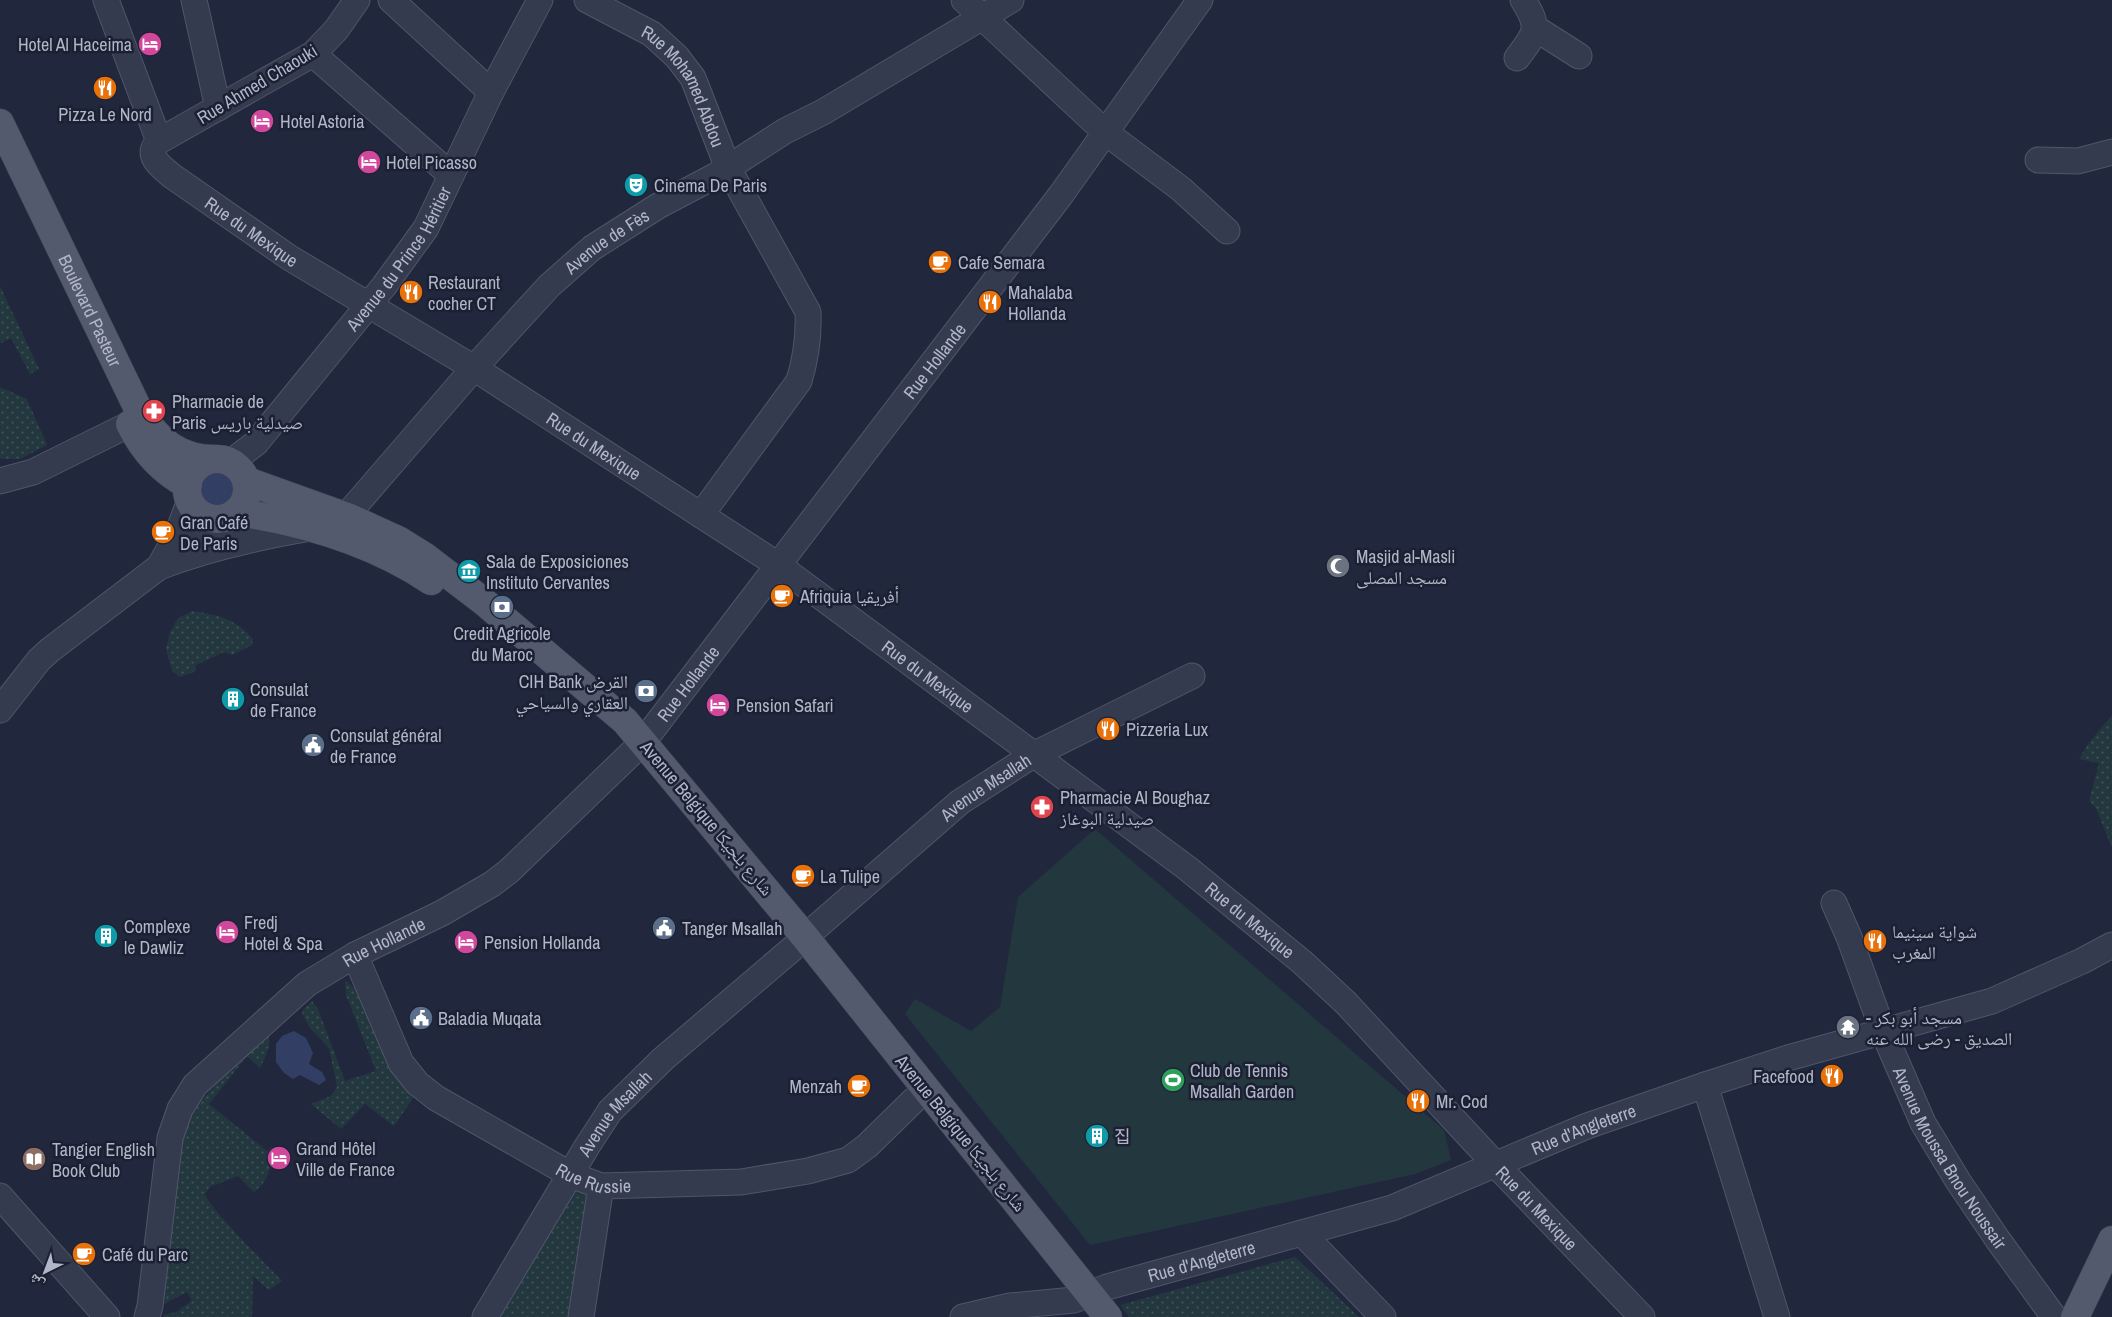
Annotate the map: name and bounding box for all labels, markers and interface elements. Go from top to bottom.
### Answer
street label: Rue Mohamed Abdou [638,18,731,150]
hotel icon: Hotel Al Haceima [137,31,163,57]
place label: Hotel Al Haceima [18,32,132,57]
street label: Rue Ahmed Chaouki [192,38,322,130]
restaurant icon: Pizza Le Nord [92,75,118,101]
place label: Pizza Le Nord [58,102,152,127]
hotel icon: Hotel Astoria [249,108,275,134]
place label: Hotel Astoria [280,109,365,134]
hotel icon: Hotel Picasso [356,149,382,175]
place label: Hotel Picasso [386,150,477,175]
theatre icon: Cinema De Paris [623,172,649,198]
place label: Cinema De Paris [654,173,767,198]
street label: Avenue du Prince Héritier [339,182,457,337]
street label: Rue du Mexique [200,190,303,273]
street label: Avenue de Fès [558,203,654,280]
cafe icon: Cafe Semara [927,249,953,275]
street label: Boulevard Pasteur [53,250,128,371]
place label: Cafe Semara [958,250,1045,275]
place label: Restaurant cocher CT [428,270,500,316]
restaurant icon: Restaurant cocher CT [398,279,424,305]
place label: Mahalaba Hollanda [1008,280,1073,326]
restaurant icon: Mahalaba Hollanda [977,289,1003,315]
street label: Rue Hollande [897,318,971,404]
place label: Pharmacie de Paris صيدلية باريس [172,389,303,435]
pharmacy icon: Pharmacie de Paris صيدلية باريس [141,398,167,424]
street label: Rue du Mexique [542,406,646,486]
place label: Gran Café De Paris [180,510,248,556]
cafe icon: Gran Café De Paris [150,519,176,545]
place label: Masjid al-Masli مسجد المصلى [1356,544,1455,590]
place label: Sala de Exposiciones Instituto Cervantes [486,549,629,595]
mosque icon: Masjid al-Masli مسجد المصلى [1325,553,1351,579]
museum icon: Sala de Exposiciones Instituto Cervantes [456,558,482,584]
cafe icon: Afriquia أفريقيا [769,583,795,609]
place label: Afriquia أفريقيا [799,584,899,609]
bank icon: Credit Agricole du Maroc [489,594,515,620]
place label: Credit Agricole du Maroc [453,621,551,667]
street label: Rue du Mexique [877,634,979,718]
street label: Rue Hollande [651,640,725,727]
place label: CIH Bank القرض العقاري والسياحي [515,669,628,717]
place label: Consulat de France [250,677,316,723]
bank icon: CIH Bank القرض العقاري والسياحي [633,678,659,704]
building icon: Consulat de France [220,686,246,712]
hotel icon: Pension Safari [705,692,731,718]
place label: Pension Safari [736,693,834,718]
restaurant icon: Pizzeria Lux [1095,716,1121,742]
place label: Pizzeria Lux [1126,717,1209,742]
place label: Consulat général de France [330,723,442,769]
public building icon: Consulat général de France [300,732,326,758]
street label: Avenue Belgique شارع بلجيكا [634,734,779,901]
street label: Avenue Msallah [934,747,1036,827]
place label: Pharmacie Al Boughaz صيدلية البوغاز [1059,785,1210,831]
pharmacy icon: Pharmacie Al Boughaz صيدلية البوغاز [1029,794,1055,820]
cafe icon: La Tulipe [790,863,816,889]
place label: La Tulipe [820,864,880,889]
street label: Rue du Mexique [1200,876,1300,964]
place label: Fredj Hotel & Spa [244,910,323,956]
street label: Rue Hollande [337,911,429,973]
place label: Complexe le Dawliz [124,914,190,960]
public building icon: Tanger Msallah [651,915,677,941]
place label: Tanger Msallah [682,916,782,941]
hotel icon: Fredj Hotel & Spa [214,919,240,945]
place label: شواية سينيما المغرب [1892,919,1977,965]
building icon: Complexe le Dawliz [93,923,119,949]
restaurant icon: شواية سينيما المغرب [1862,928,1888,954]
hotel icon: Pension Hollanda [453,929,479,955]
place label: Pension Hollanda [484,930,601,955]
public building icon: Baladia Muqata [408,1005,434,1031]
place label: - مسجد أبو بكر الصديق - رضى الله عنه [1866,1005,2012,1051]
place label: Baladia Muqata [438,1006,541,1031]
temple icon: - مسجد أبو بكر الصديق - رضى الله عنه [1835,1014,1861,1040]
street label: Avenue Belgique شارع بلجيكا [889,1048,1032,1217]
place label: Club de Tennis Msallah Garden [1190,1058,1294,1104]
street label: Avenue Moussa Bnou Noussair [1887,1062,2013,1254]
restaurant icon: Facefood [1819,1063,1845,1089]
place label: Facefood [1753,1064,1814,1089]
street label: Avenue Msallah [571,1065,657,1162]
sports icon: Club de Tennis Msallah Garden [1160,1067,1186,1093]
cafe icon: Menzah [846,1073,872,1099]
place label: Menzah [789,1074,842,1099]
restaurant icon: Mr. Cod [1405,1088,1431,1114]
place label: Mr. Cod [1436,1089,1488,1114]
street label: Rue d'Angleterre [1527,1097,1639,1161]
building icon: 집 [1084,1123,1110,1149]
place label: 집 [1114,1124,1131,1149]
place label: Grand Hôtel Ville de France [296,1136,395,1182]
place label: Tangier English Book Club [52,1137,155,1183]
hotel icon: Grand Hôtel Ville de France [266,1145,292,1171]
library icon: Tangier English Book Club [21,1146,47,1172]
street label: Rue Russie [552,1157,631,1199]
street label: Rue du Mexique [1490,1160,1584,1255]
street label: Rue d'Angleterre [1145,1234,1258,1288]
cafe icon: Café du Parc [71,1241,97,1267]
place label: Café du Parc [102,1242,188,1267]
north arrow [20,1247,70,1297]
text: ش [25,1270,48,1293]

